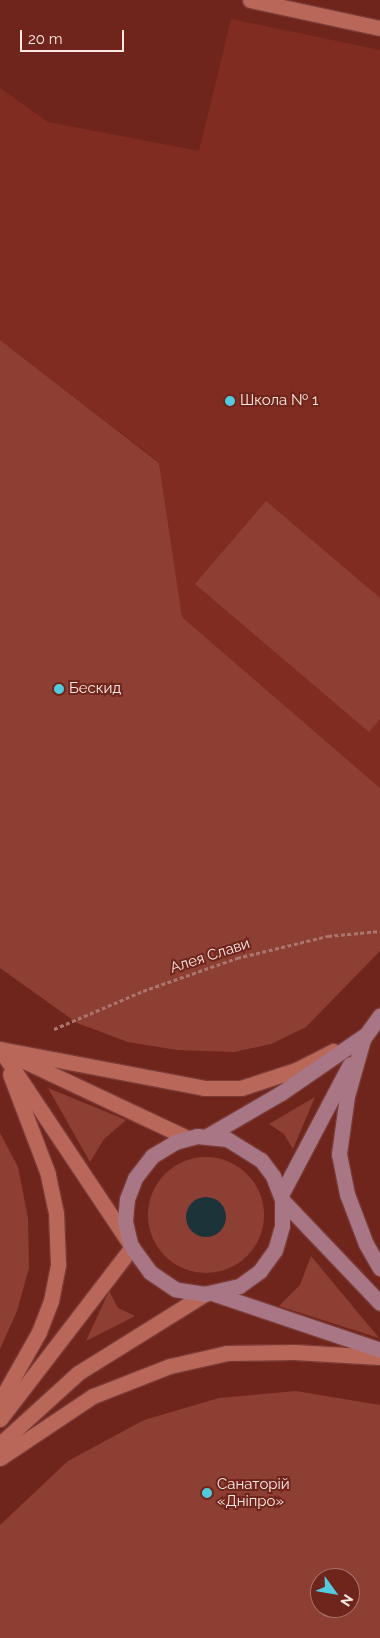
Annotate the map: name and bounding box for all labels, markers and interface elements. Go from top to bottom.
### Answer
scale bar [22,20,126,52]
text: 20 m [28,30,63,48]
place label: Школа № 1 [240,392,318,410]
marker: Школа № 1 [224,395,236,407]
place label: Бескид [69,680,121,698]
marker: Бескид [53,683,65,695]
street label: Алея Слави [168,935,252,977]
place label: Санаторій «Дніпро» [217,1475,290,1510]
marker: Санаторій «Дніпро» [201,1487,213,1499]
north arrow [310,1568,360,1618]
text: N [337,1592,356,1609]

